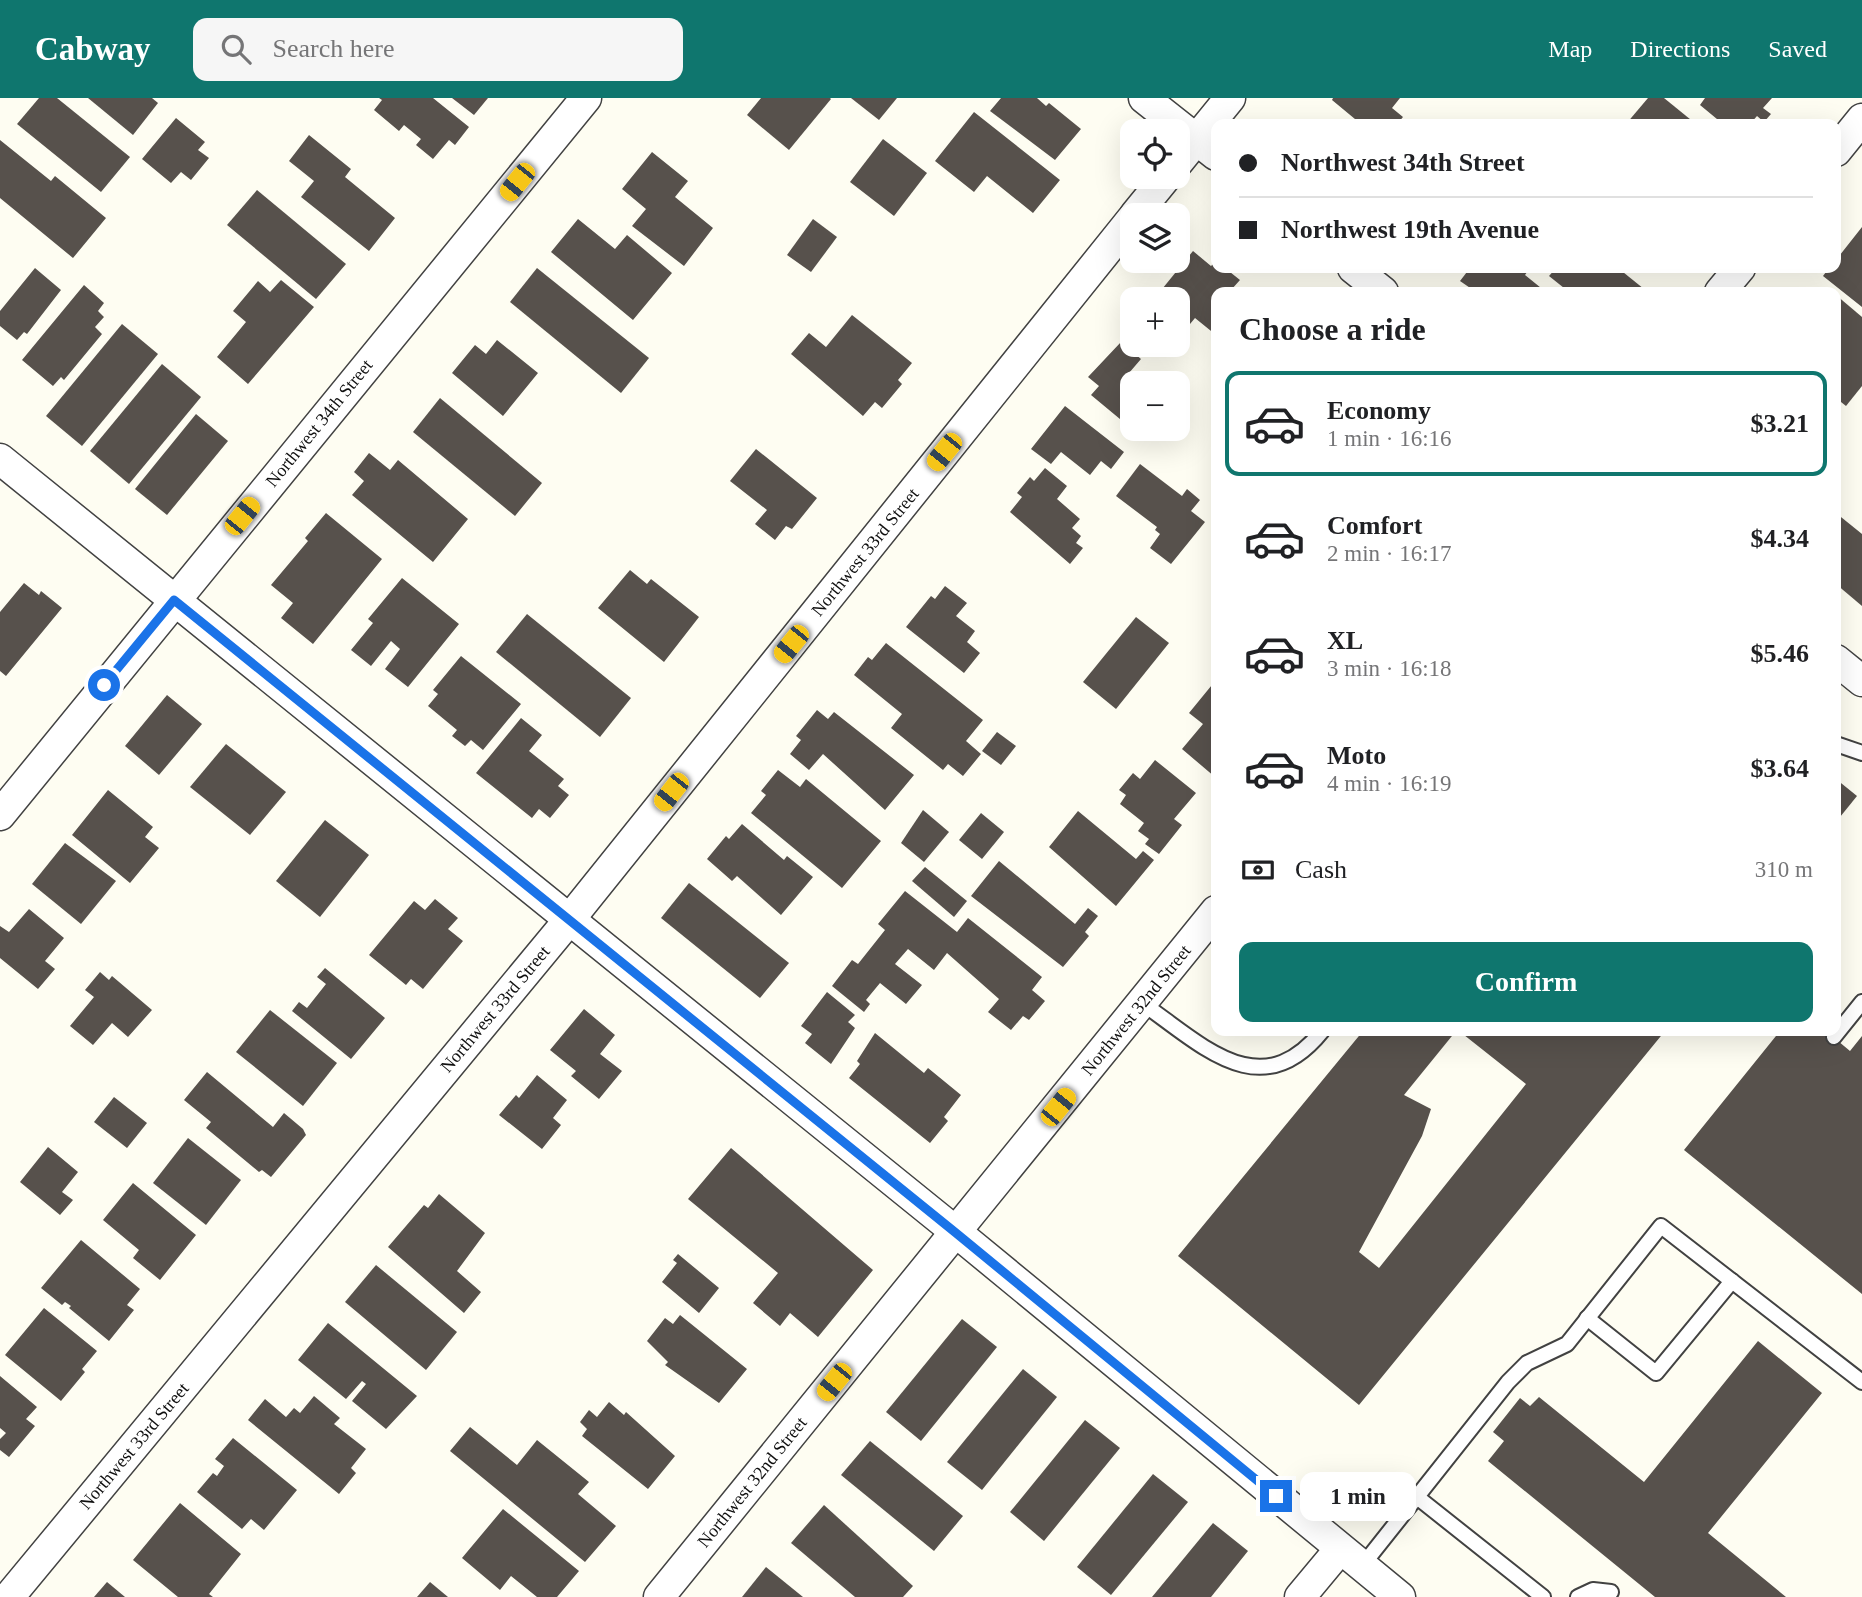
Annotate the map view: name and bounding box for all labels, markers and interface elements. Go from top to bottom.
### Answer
search box [193,18,683,81]
icon: search [217,30,255,68]
text: Cabway [35,31,151,67]
text: Search here [273,34,395,63]
text: Map [1548,36,1592,62]
text: Directions [1630,36,1730,62]
text: Saved [1768,36,1827,62]
map controls [1120,119,1190,441]
button: locate [1120,119,1190,189]
text: Northwest 34th Street [1281,148,1525,177]
car [496,159,539,205]
button: layers [1120,203,1190,273]
text: Northwest 19th Avenue [1281,215,1539,244]
button: + [1120,287,1190,357]
text: Choose a ride [1239,311,1426,347]
street label: Northwest 34th Street [262,355,376,491]
button: − [1120,371,1190,441]
icon: car [1243,392,1306,455]
text: Economy [1327,396,1431,425]
text: $3.21 [1751,409,1809,438]
text: 1 min · 16:16 [1327,426,1452,451]
car [923,429,966,475]
street label: Northwest 33rd Street [807,484,923,620]
car [221,493,264,539]
icon: car [1243,507,1306,570]
text: Comfort [1327,511,1422,540]
text: $4.34 [1751,524,1809,553]
text: 2 min · 16:17 [1327,541,1452,566]
car [770,621,813,667]
icon: car [1243,622,1306,685]
text: XL [1327,626,1363,655]
text: $5.46 [1751,639,1809,668]
text: 3 min · 16:18 [1327,656,1452,681]
route start [88,669,120,701]
icon: car [1243,737,1306,800]
text: Moto [1327,741,1386,770]
text: $3.64 [1751,754,1809,783]
car [650,769,693,815]
text: 4 min · 16:19 [1327,771,1452,796]
icon: cash [1239,851,1277,889]
text: Cash [1295,855,1347,884]
text: 310 m [1755,857,1813,882]
street label: Northwest 32nd Street [1077,941,1195,1079]
street label: Northwest 33rd Street [436,942,554,1076]
button: Confirm [1239,942,1813,1022]
car [1037,1084,1080,1130]
car [813,1359,856,1405]
street label: Northwest 33rd Street [75,1379,193,1513]
street label: Northwest 32nd Street [693,1413,811,1551]
callout: 1 min [1300,1472,1416,1520]
route end [1260,1480,1292,1512]
text: 1 min [1330,1484,1386,1509]

